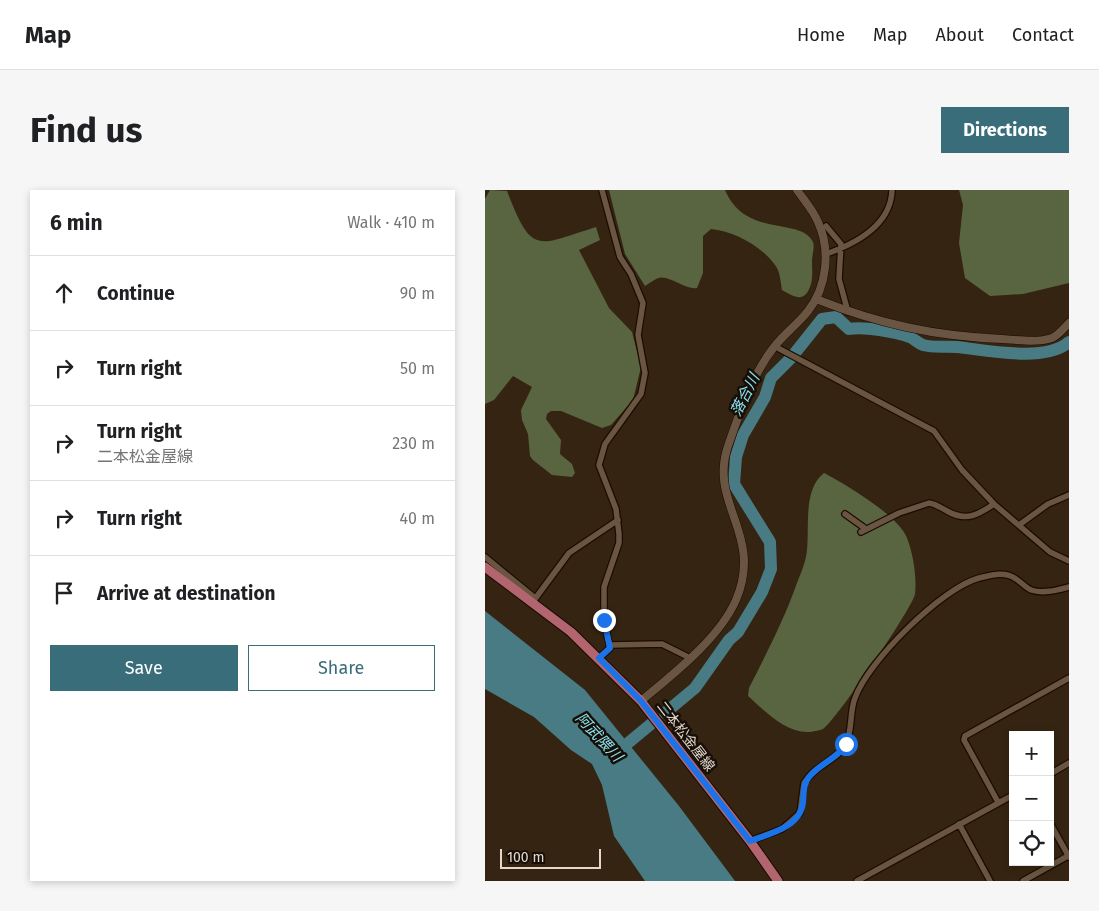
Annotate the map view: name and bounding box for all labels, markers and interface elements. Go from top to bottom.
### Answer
text: Map [25,21,71,49]
text: Home [797,24,845,46]
text: Map [873,24,907,46]
text: About [935,24,984,46]
text: Contact [1012,24,1074,46]
button: Directions [941,107,1069,153]
text: Find us [30,109,142,151]
text: 6 min [50,210,103,236]
text: Walk · 410 m [347,213,435,232]
icon: ahead [50,279,78,307]
text: Continue [97,282,175,305]
text: 90 m [400,284,435,303]
icon: right [50,354,78,382]
text: Turn right [97,357,182,380]
text: 50 m [400,359,435,378]
water label: 落合川 [727,369,764,419]
text: Turn right [97,420,182,443]
icon: right [50,429,78,457]
text: 230 m [392,434,435,453]
text: 二本松金屋線 [97,447,193,466]
icon: right [50,504,78,532]
text: Turn right [97,507,182,530]
text: 40 m [400,509,435,528]
icon: arrive [50,579,78,607]
text: Arrive at destination [97,582,276,605]
route end [593,609,616,632]
button: Save [50,645,238,691]
button: Share [248,645,435,691]
street label: 二本松金屋線 [653,698,718,775]
water label: 阿武隈川 [572,709,627,767]
map controls [1009,731,1054,866]
button: + [1009,731,1054,776]
route start [835,733,858,756]
button: − [1009,776,1054,821]
button: locate [1009,821,1054,866]
scale bar [500,846,601,869]
text: 100 m [507,849,544,866]

